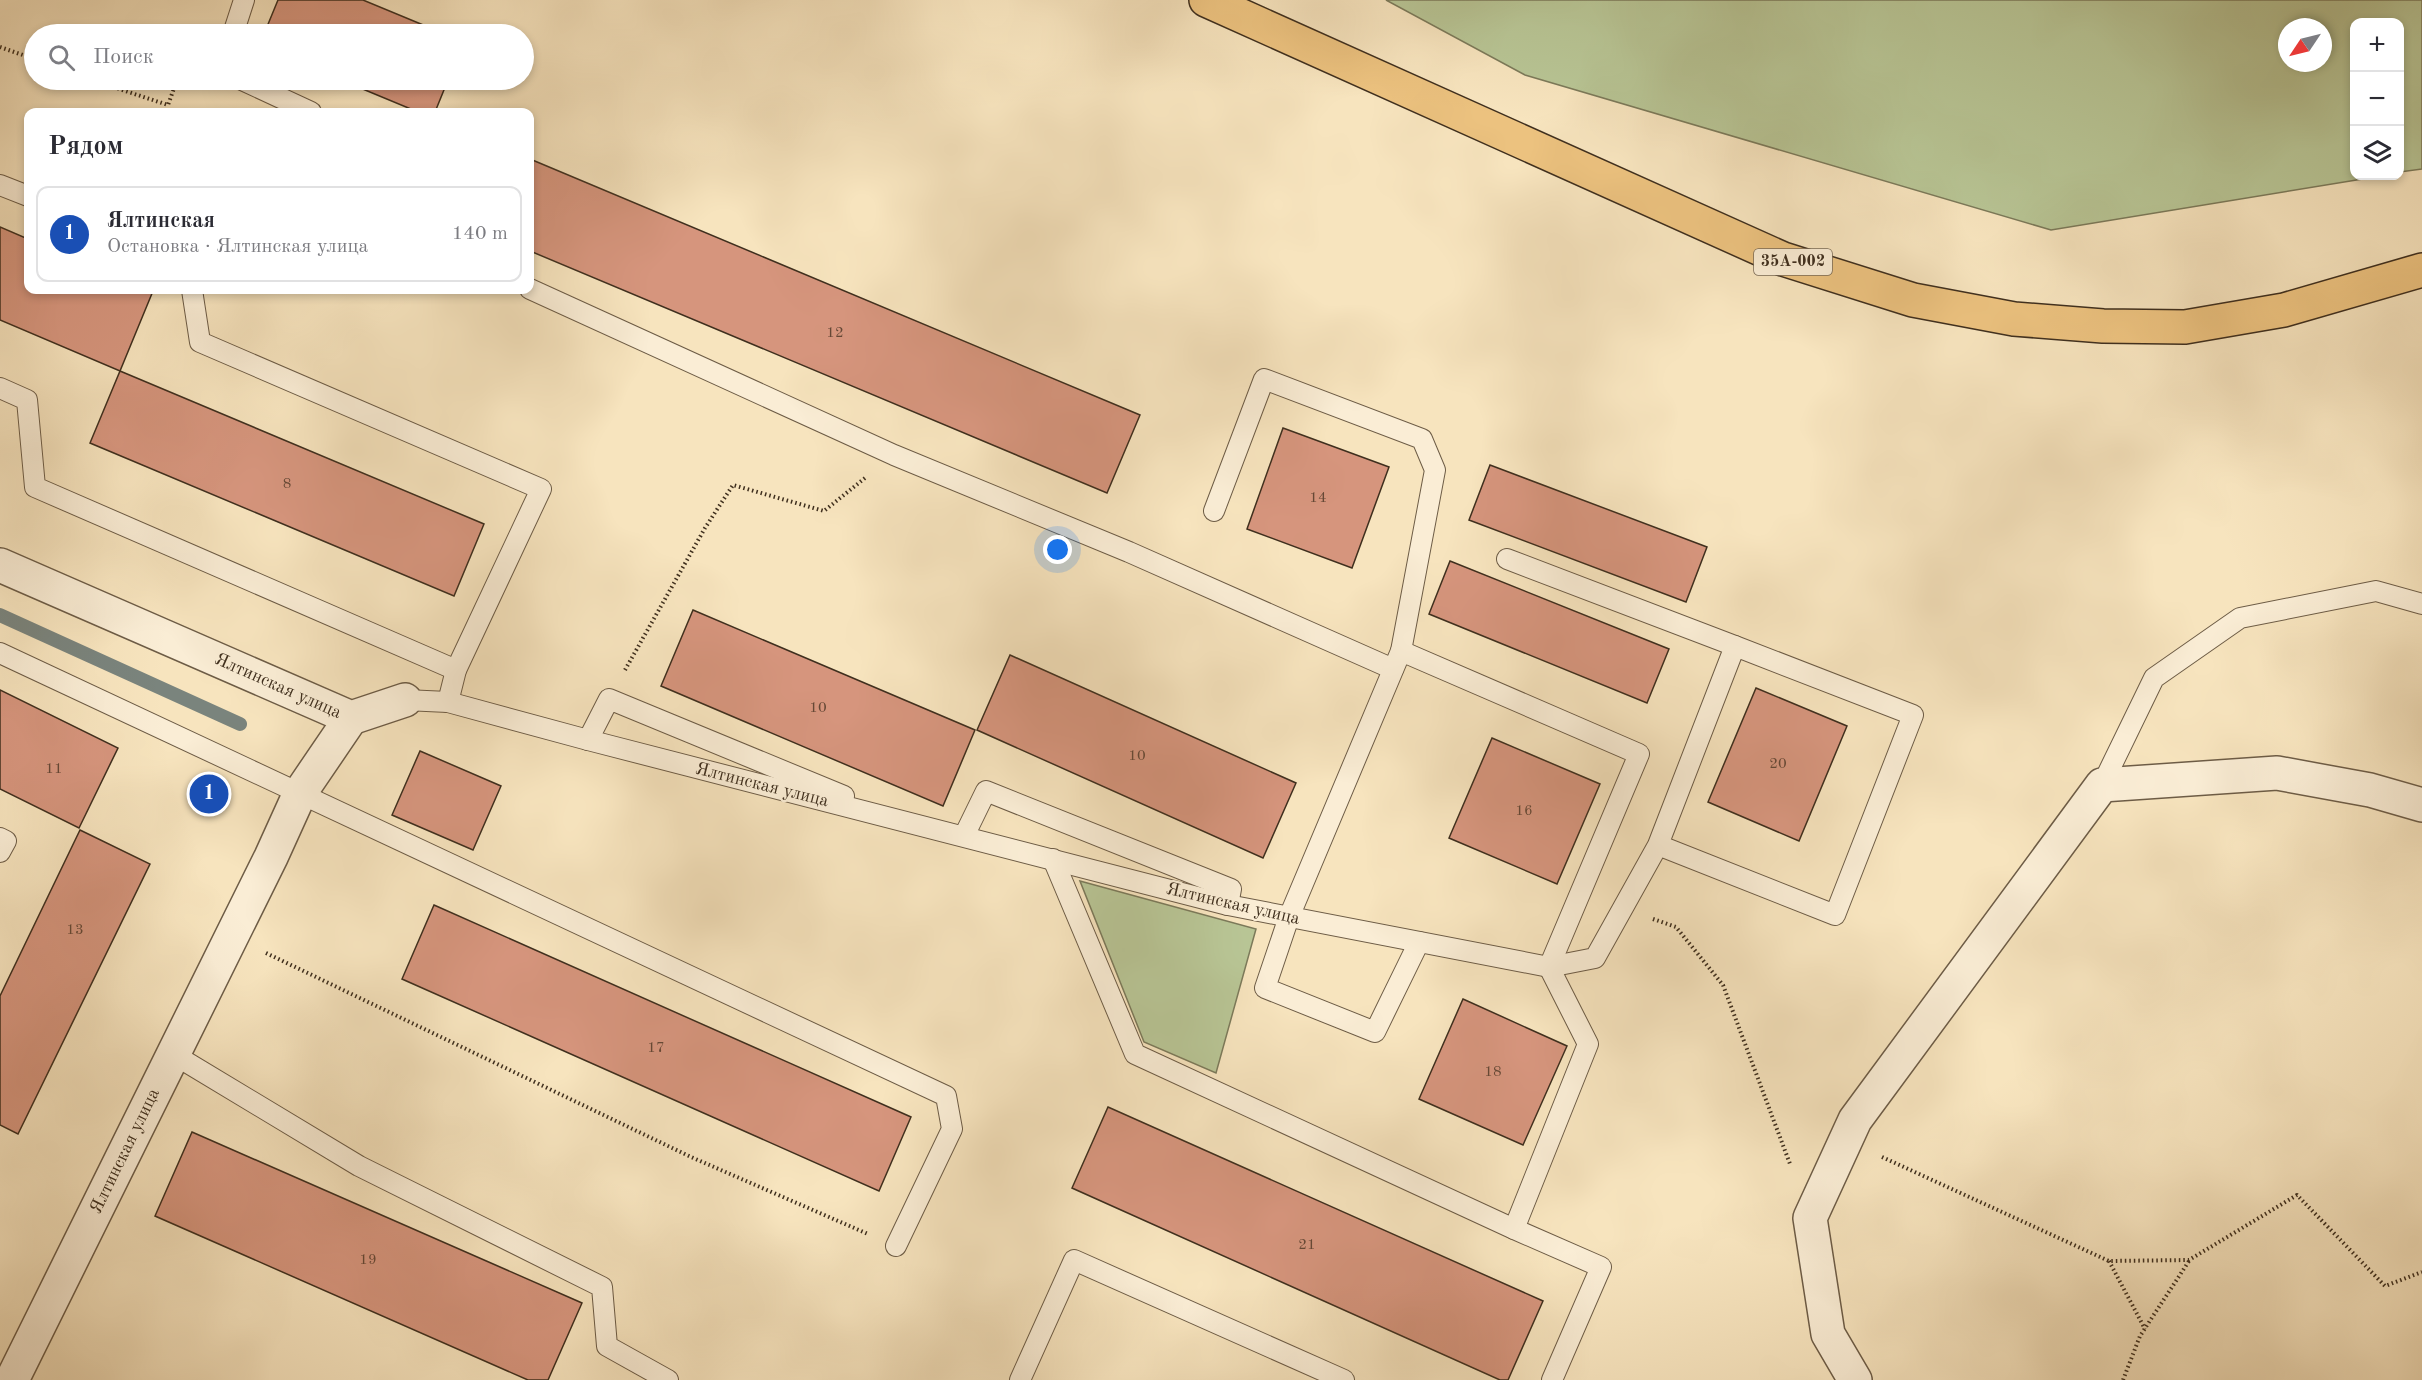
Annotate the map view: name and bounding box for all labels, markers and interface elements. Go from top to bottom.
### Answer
north arrow [2278,18,2332,72]
map controls [2350,18,2404,180]
button: + [2350,18,2404,72]
search box [24,24,534,90]
icon: search [45,41,78,74]
text: Поиск [93,46,154,68]
button: − [2350,72,2404,126]
button: layers [2350,126,2404,180]
text: Рядом [48,134,123,160]
text: Ялтинская [107,210,215,232]
text: 1 [64,224,75,244]
text: 140 m [452,224,508,244]
text: Остановка · Ялтинская улица [107,237,368,257]
road number: 35А-002 [1754,249,1832,275]
house number: 12 [826,326,844,341]
house number: 8 [283,477,291,492]
house number: 14 [1309,491,1327,506]
your location [1043,535,1072,564]
street label: Ялтинская улица [212,650,344,722]
house number: 10 [809,701,827,716]
house number: 10 [1128,749,1146,764]
house number: 20 [1769,757,1787,772]
street label: Ялтинская улица [693,760,831,810]
house number: 11 [45,762,63,777]
pin: 1 [190,772,228,816]
house number: 16 [1515,804,1533,819]
street label: Ялтинская улица [1164,880,1302,928]
house number: 13 [66,923,84,938]
house number: 17 [647,1041,665,1056]
house number: 18 [1484,1065,1502,1080]
street label: Ялтинская улица [87,1085,163,1216]
house number: 21 [1298,1238,1316,1253]
house number: 19 [359,1253,377,1268]

